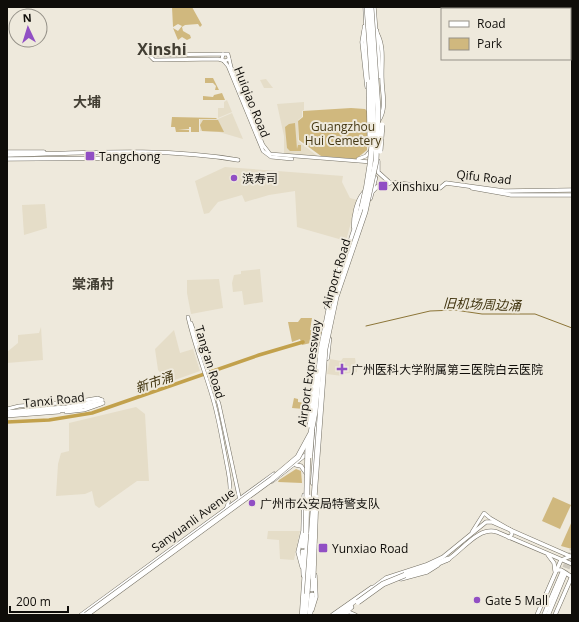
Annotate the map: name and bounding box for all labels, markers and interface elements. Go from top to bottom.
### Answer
north arrow [8,8,48,48]
legend [441,8,571,60]
text: N [22,10,32,25]
text: Road [477,15,506,32]
text: Park [477,35,503,52]
district label: Xinshi [137,38,187,60]
street label: Huiqiao Road [230,64,274,140]
district label: 大埔 [73,92,101,111]
park label: Guangzhou Hui Cemetery [305,118,382,149]
place label: Tangchong [99,148,161,165]
marker: Tangchong [84,150,96,162]
street label: Qifu Road [456,166,512,188]
place label: 滨寿司 [242,170,278,187]
marker: 滨寿司 [229,173,239,183]
place label: Xinshixu [392,178,439,195]
marker: Xinshixu [377,180,389,192]
street label: Airport Road [317,237,355,309]
district label: 棠涌村 [72,274,114,293]
water label: 旧机场周边涌 [443,294,523,314]
street label: Airport Expressway [293,317,325,428]
street label: Tang'an Road [191,323,229,401]
place label: 广州医科大学附属第三医院白云医院 [351,361,543,378]
marker: 广州医科大学附属第三医院白云医院 [336,363,348,375]
water label: 新市涌 [133,366,177,397]
street label: Tanxi Road [22,388,86,412]
street label: Sanyuanli Avenue [148,484,238,556]
place label: 广州市公安局特警支队 [260,495,380,512]
marker: 广州市公安局特警支队 [247,498,257,508]
place label: Yunxiao Road [332,540,408,557]
marker: Yunxiao Road [317,542,329,554]
scale bar [10,588,68,614]
place label: Gate 5 Mall [485,592,548,609]
text: 200 m [16,593,51,610]
marker: Gate 5 Mall [472,595,482,605]

